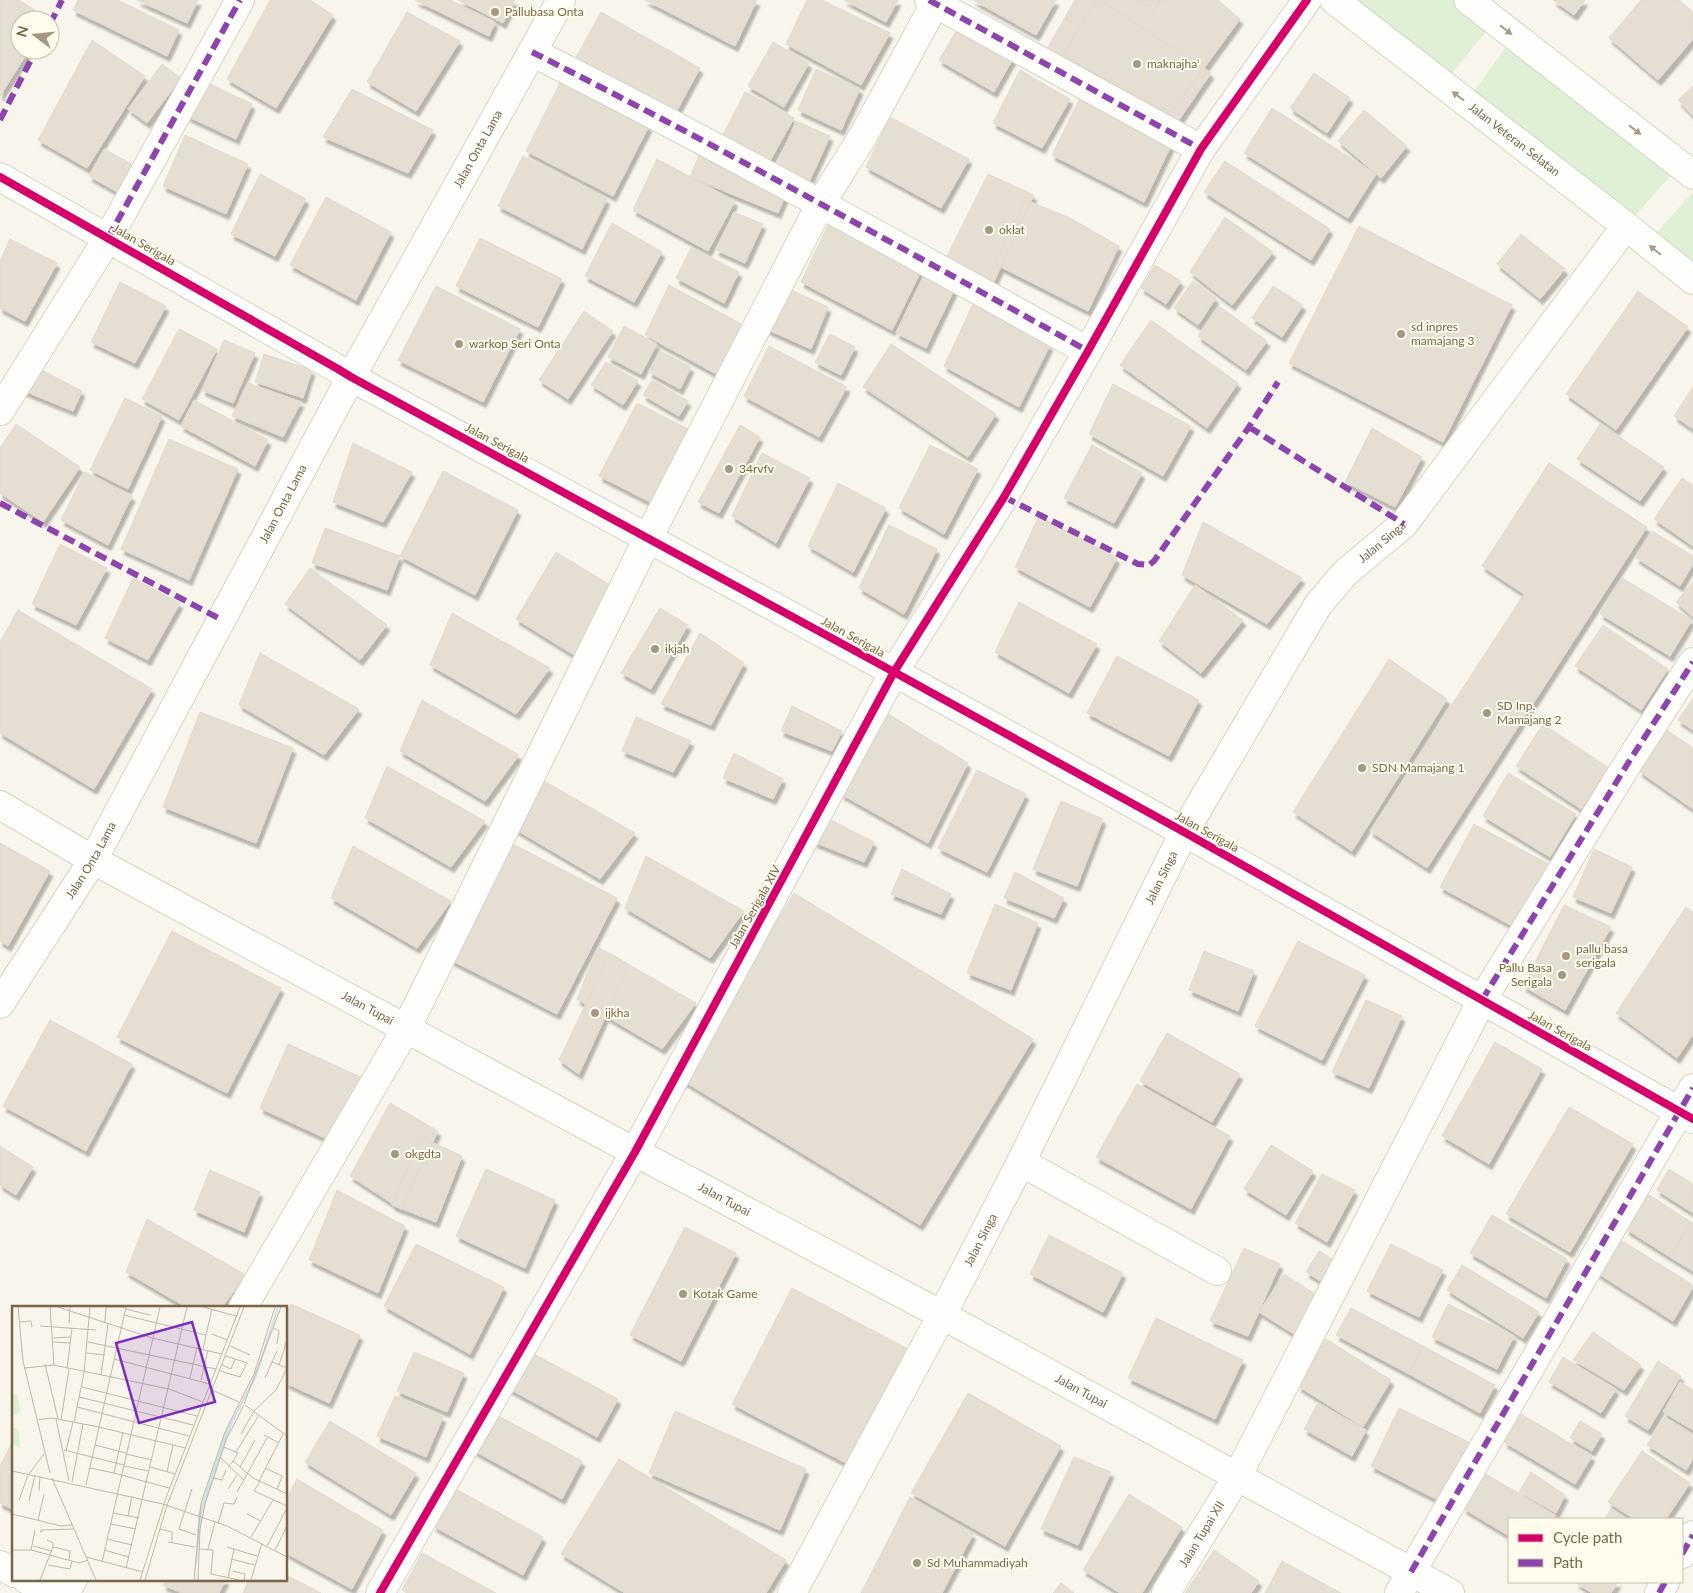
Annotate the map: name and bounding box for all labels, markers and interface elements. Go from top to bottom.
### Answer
place label: Pallubasa Onta [505,4,584,19]
marker: Pallubasa Onta [489,6,501,18]
north arrow [10,10,60,60]
text: N [12,24,32,39]
one-way arrow [1499,25,1513,35]
place label: maknajha' [1147,56,1199,71]
marker: maknajha' [1131,58,1143,70]
one-way arrow [1451,91,1465,101]
street label: Jalan Veteran Selatan [1466,99,1563,179]
street label: Jalan Onta Lama [450,107,505,190]
one-way arrow [1628,124,1641,135]
street label: Jalan Serigala [110,220,179,269]
place label: oklat [999,222,1026,237]
marker: oklat [983,224,995,236]
one-way arrow [1649,244,1662,255]
place label: sd inpres mamajang 3 [1411,319,1475,348]
marker: sd inpres mamajang 3 [1395,328,1407,340]
place label: warkop Seri Onta [469,336,561,351]
marker: warkop Seri Onta [453,338,465,350]
street label: Jalan Serigala [463,419,532,466]
place label: 34rvfv [739,461,775,476]
street label: Jalan Onta Lama [256,462,310,546]
marker: 34rvfv [723,463,735,475]
street label: Jalan Singa [1355,517,1409,566]
street label: Jalan Serigala [819,613,888,660]
place label: ikjah [665,641,690,656]
marker: ikjah [649,643,661,655]
place label: SD Inp. Mamajang 2 [1497,698,1562,727]
marker: SD Inp. Mamajang 2 [1481,707,1493,719]
place label: SDN Mamajang 1 [1372,760,1464,775]
marker: SDN Mamajang 1 [1356,762,1368,774]
street label: Jalan Serigala [1173,808,1242,855]
street label: Jalan Onta Lama [62,819,119,901]
street label: Jalan Singa [1141,848,1180,907]
street label: Jalan Serigala XIV [726,862,784,951]
place label: pallu basa serigala [1576,941,1628,970]
marker: pallu basa serigala [1560,950,1572,962]
place label: Pallu Basa Serigala [1499,960,1552,989]
marker: Pallu Basa Serigala [1556,969,1568,981]
street label: Jalan Tupai [339,987,397,1028]
place label: ijkha [605,1005,630,1020]
marker: ijkha [589,1007,601,1019]
street label: Jalan Serigala [1526,1007,1595,1054]
place label: okgdta [405,1146,441,1161]
marker: okgdta [389,1148,401,1160]
street label: Jalan Tupai [696,1179,754,1219]
street label: Jalan Singa [960,1211,1000,1269]
place label: Kotak Game [693,1286,758,1301]
marker: Kotak Game [677,1288,689,1300]
inset map [12,1306,288,1580]
street label: Jalan Tupai [1053,1370,1110,1411]
street label: Jalan Tupai XII [1176,1498,1227,1570]
legend [1508,1518,1683,1583]
text: Cycle path [1553,1528,1622,1546]
text: Path [1553,1553,1583,1571]
place label: Sd Muhammadiyah [927,1555,1028,1570]
marker: Sd Muhammadiyah [911,1557,923,1569]

